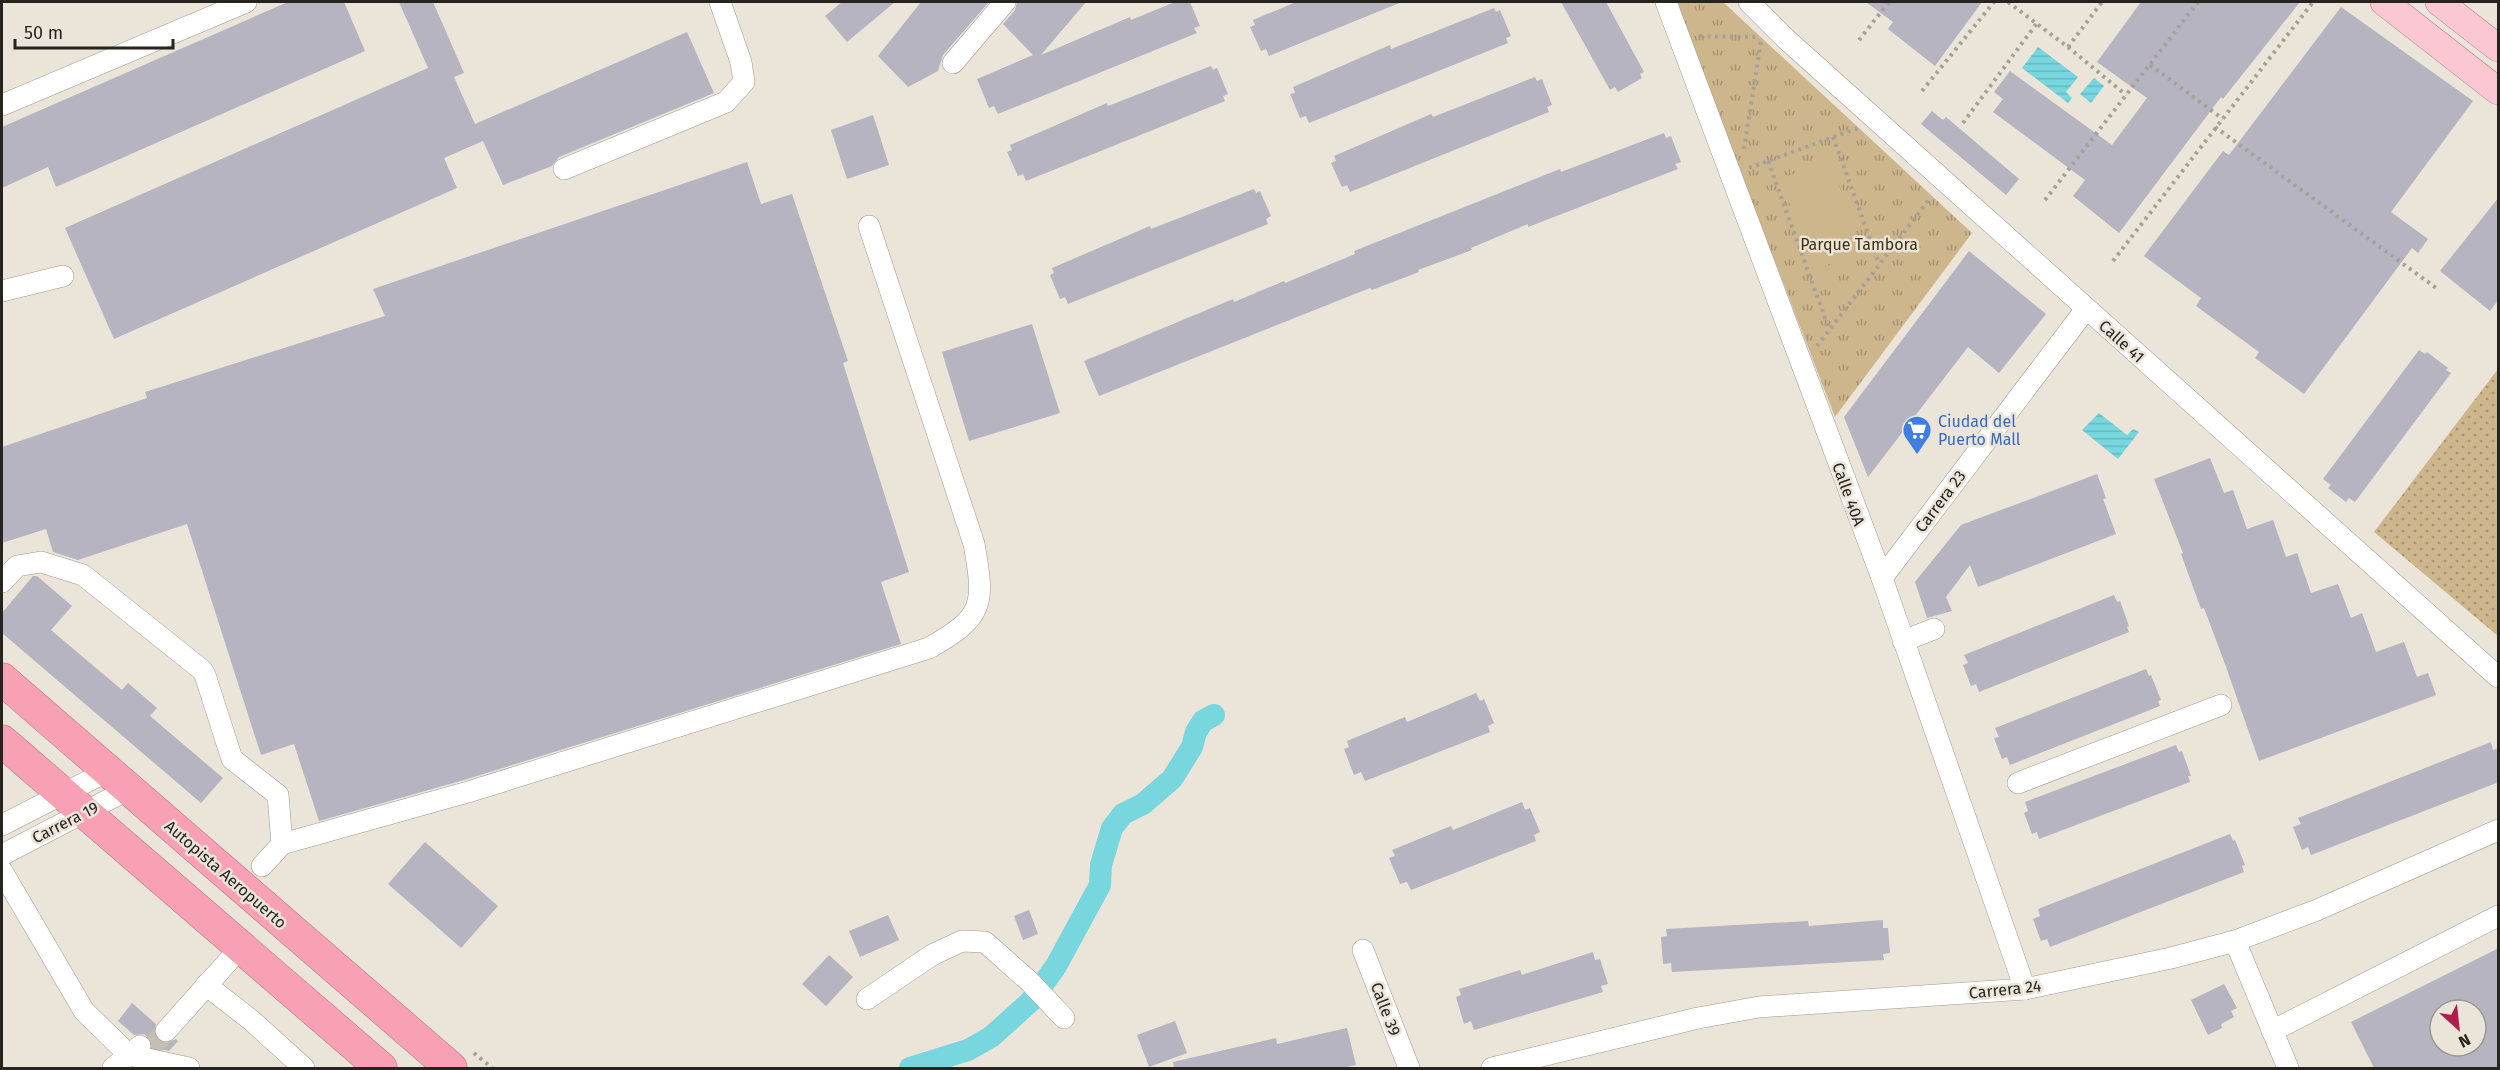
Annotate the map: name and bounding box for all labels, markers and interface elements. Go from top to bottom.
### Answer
scale bar [15,12,172,50]
text: 50 m [24,22,63,44]
park label: Parque Tambora [1800,235,1918,254]
street label: Calle 41 [2095,316,2148,367]
place label: Ciudad del Puerto Mall [1938,412,2021,449]
supermarket icon: Ciudad del Puerto Mall [1901,414,1933,456]
street label: Calle 40A [1828,460,1869,529]
street label: Carrera 23 [1911,467,1970,536]
street label: Carrera 19 [29,798,102,847]
street label: Autopista Aeropuerto [161,816,290,932]
street label: Carrera 24 [1968,976,2043,1003]
street label: Calle 39 [1367,980,1404,1039]
north arrow [2428,998,2488,1058]
text: N [2456,1030,2474,1052]

